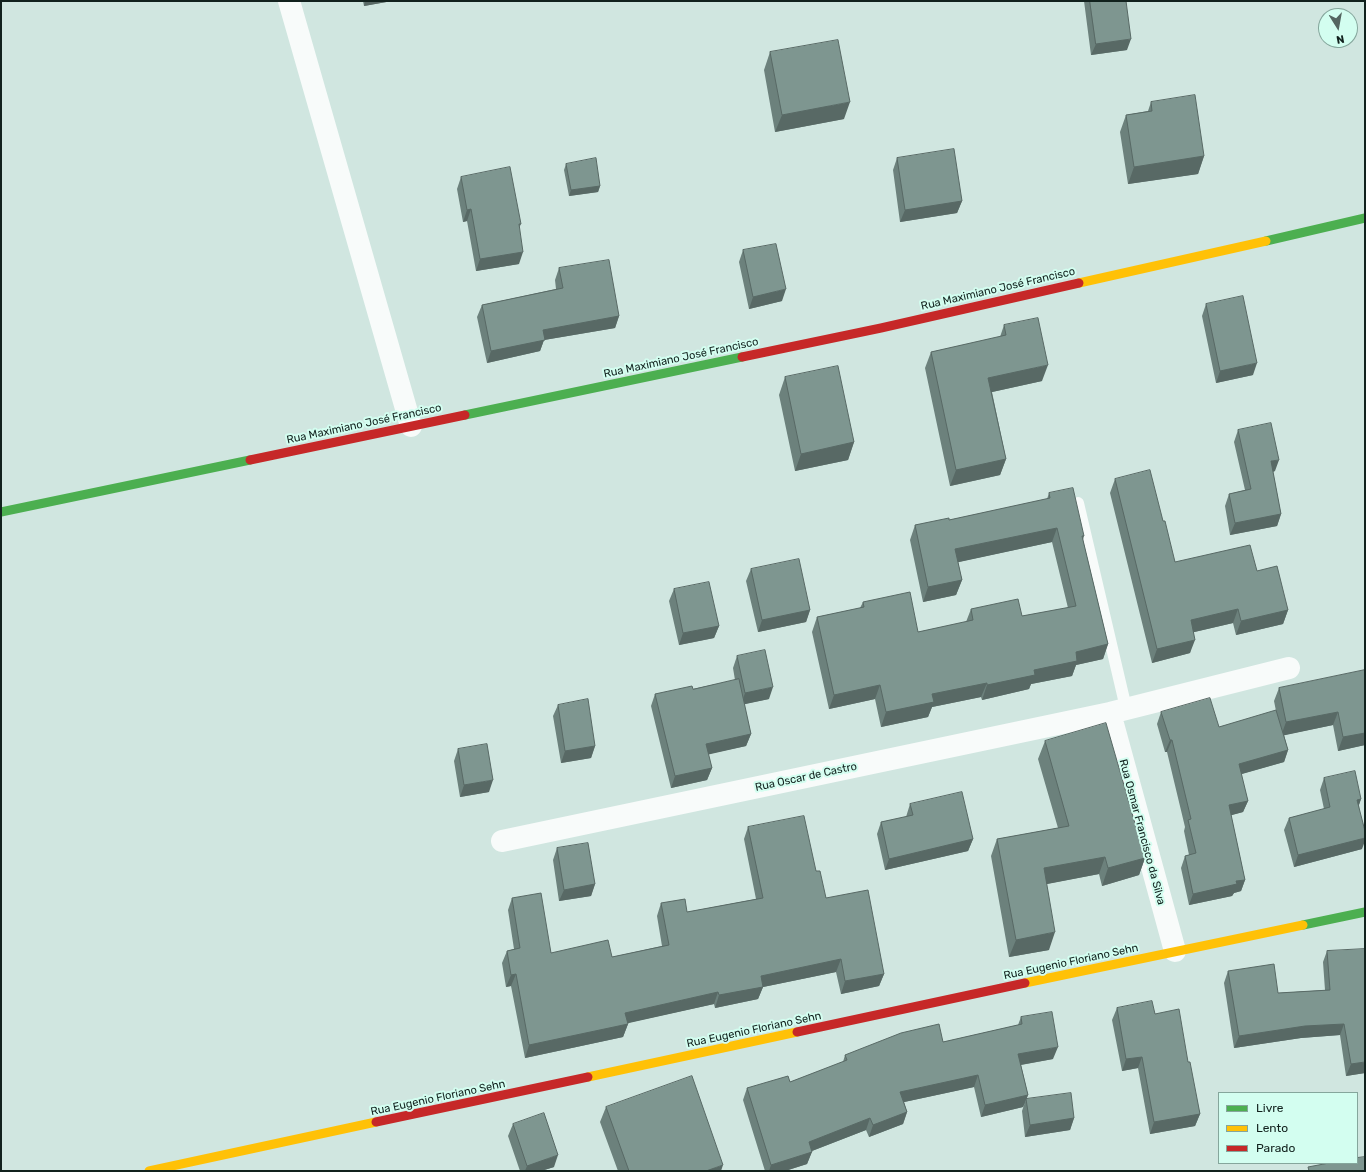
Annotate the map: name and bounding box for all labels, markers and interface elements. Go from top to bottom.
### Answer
north arrow [1318,8,1358,48]
text: N [1335,32,1345,46]
street label: Rua Maximiano José Francisco [920,265,1076,313]
street label: Rua Maximiano José Francisco [602,335,760,381]
street label: Rua Maximiano José Francisco [285,401,443,447]
street label: Rua Osmar Francisco da Silva [1116,758,1168,906]
street label: Rua Oscar de Castro [754,760,858,794]
street label: Rua Eugenio Floriano Sehn [1003,941,1139,983]
street label: Rua Eugenio Floriano Sehn [686,1009,822,1051]
street label: Rua Eugenio Floriano Sehn [370,1077,506,1119]
legend [1218,1092,1358,1164]
text: Livre [1256,1101,1283,1115]
text: Lento [1256,1121,1288,1135]
text: Parado [1256,1141,1295,1155]

